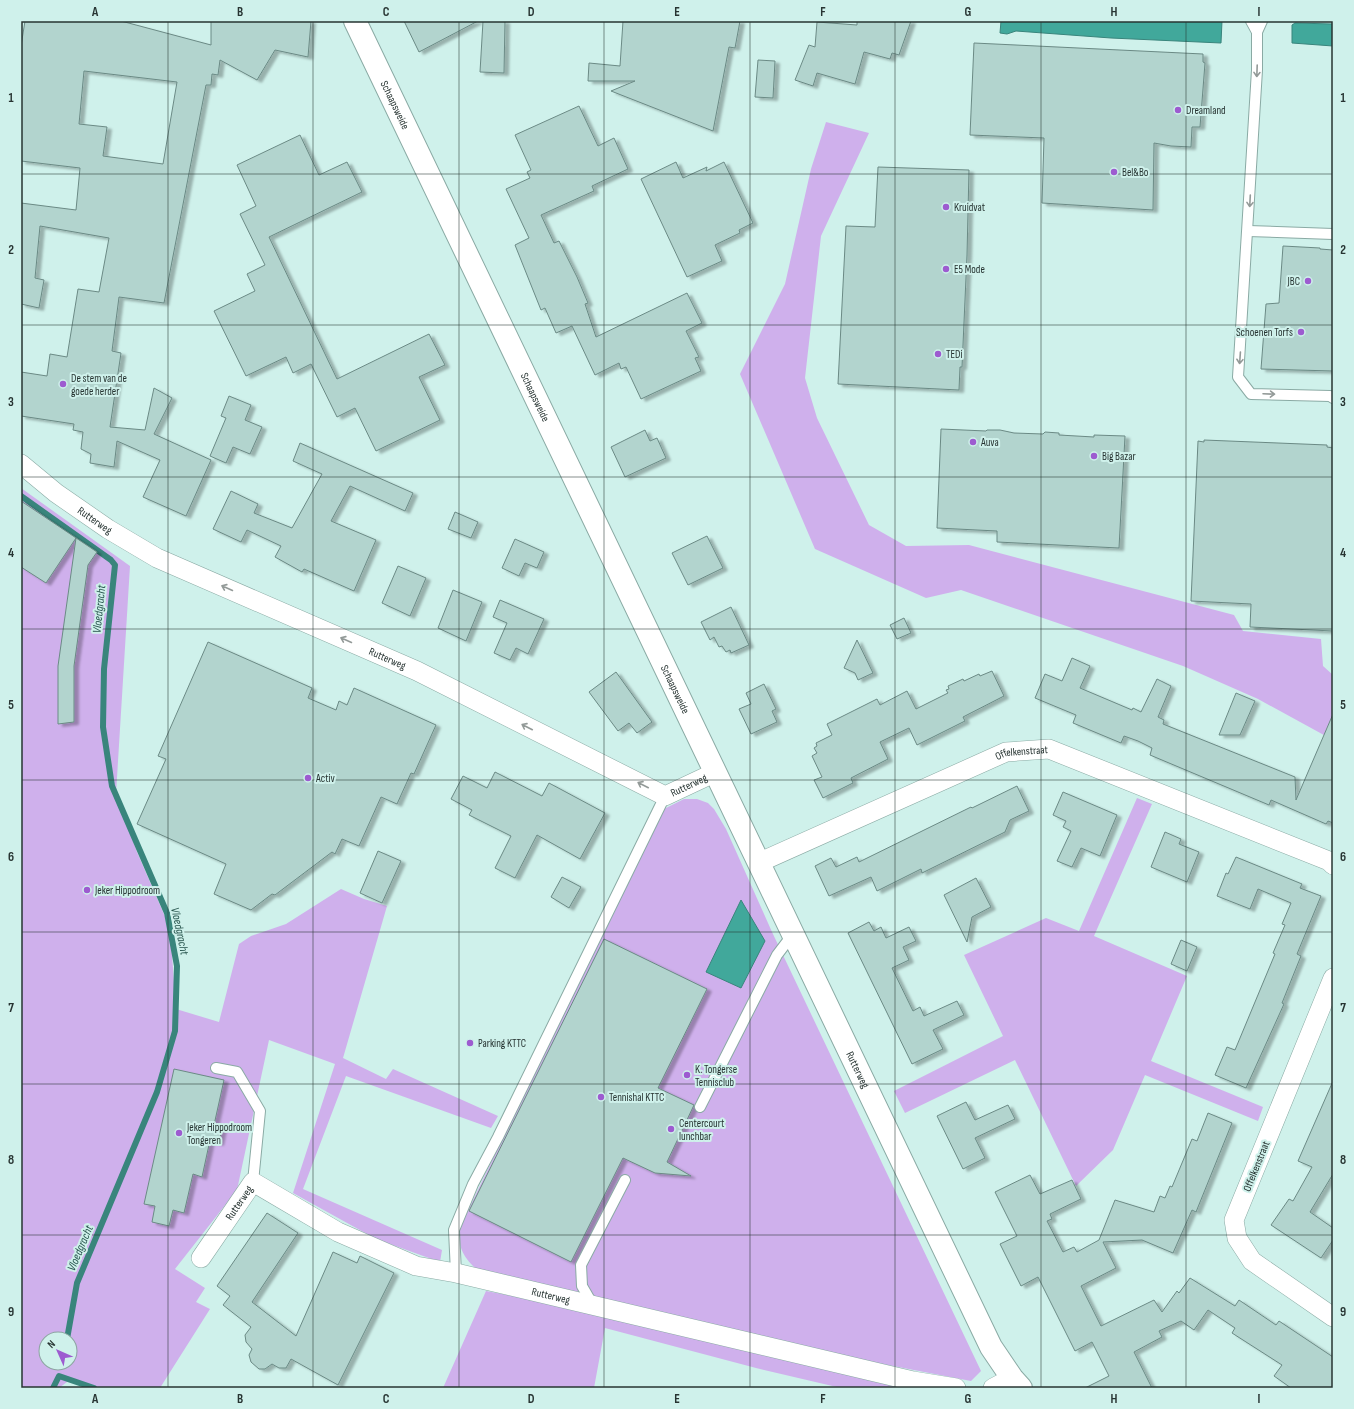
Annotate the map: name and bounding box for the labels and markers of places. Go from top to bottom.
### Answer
place label: Dreamland [1186,104,1226,117]
marker: Dreamland [1173,105,1183,115]
place label: Bel&Bo [1122,166,1149,179]
marker: Bel&Bo [1109,167,1119,177]
place label: Kruidvat [954,201,986,214]
marker: Kruidvat [941,202,951,212]
place label: E5 Mode [954,263,985,276]
marker: E5 Mode [941,264,951,274]
place label: JBC [1287,275,1300,288]
marker: JBC [1303,276,1313,286]
place label: Schoenen Torfs [1236,326,1293,339]
marker: Schoenen Torfs [1296,327,1306,337]
place label: TEDi [946,348,962,361]
marker: TEDi [933,349,943,359]
place label: De stem van de goede herder [71,372,127,398]
marker: De stem van de goede herder [58,379,68,389]
place label: Auva [980,436,999,449]
marker: Auva [968,437,978,447]
place label: Big Bazar [1102,450,1136,463]
marker: Big Bazar [1089,451,1099,461]
place label: Activ [315,772,336,785]
marker: Activ [303,773,313,783]
place label: Jeker Hippodroom [94,884,160,897]
marker: Jeker Hippodroom [82,885,92,895]
place label: Parking KTTC [478,1037,526,1050]
marker: Parking KTTC [465,1038,475,1048]
place label: K. Tongerse Tennisclub [695,1063,737,1089]
marker: K. Tongerse Tennisclub [682,1070,692,1080]
place label: Tennishal KTTC [609,1091,664,1104]
marker: Tennishal KTTC [596,1092,606,1102]
place label: Centercourt lunchbar [679,1117,725,1143]
place label: Jeker Hippodroom Tongeren [186,1121,252,1147]
marker: Centercourt lunchbar [666,1124,676,1134]
marker: Jeker Hippodroom Tongeren [174,1128,184,1138]

